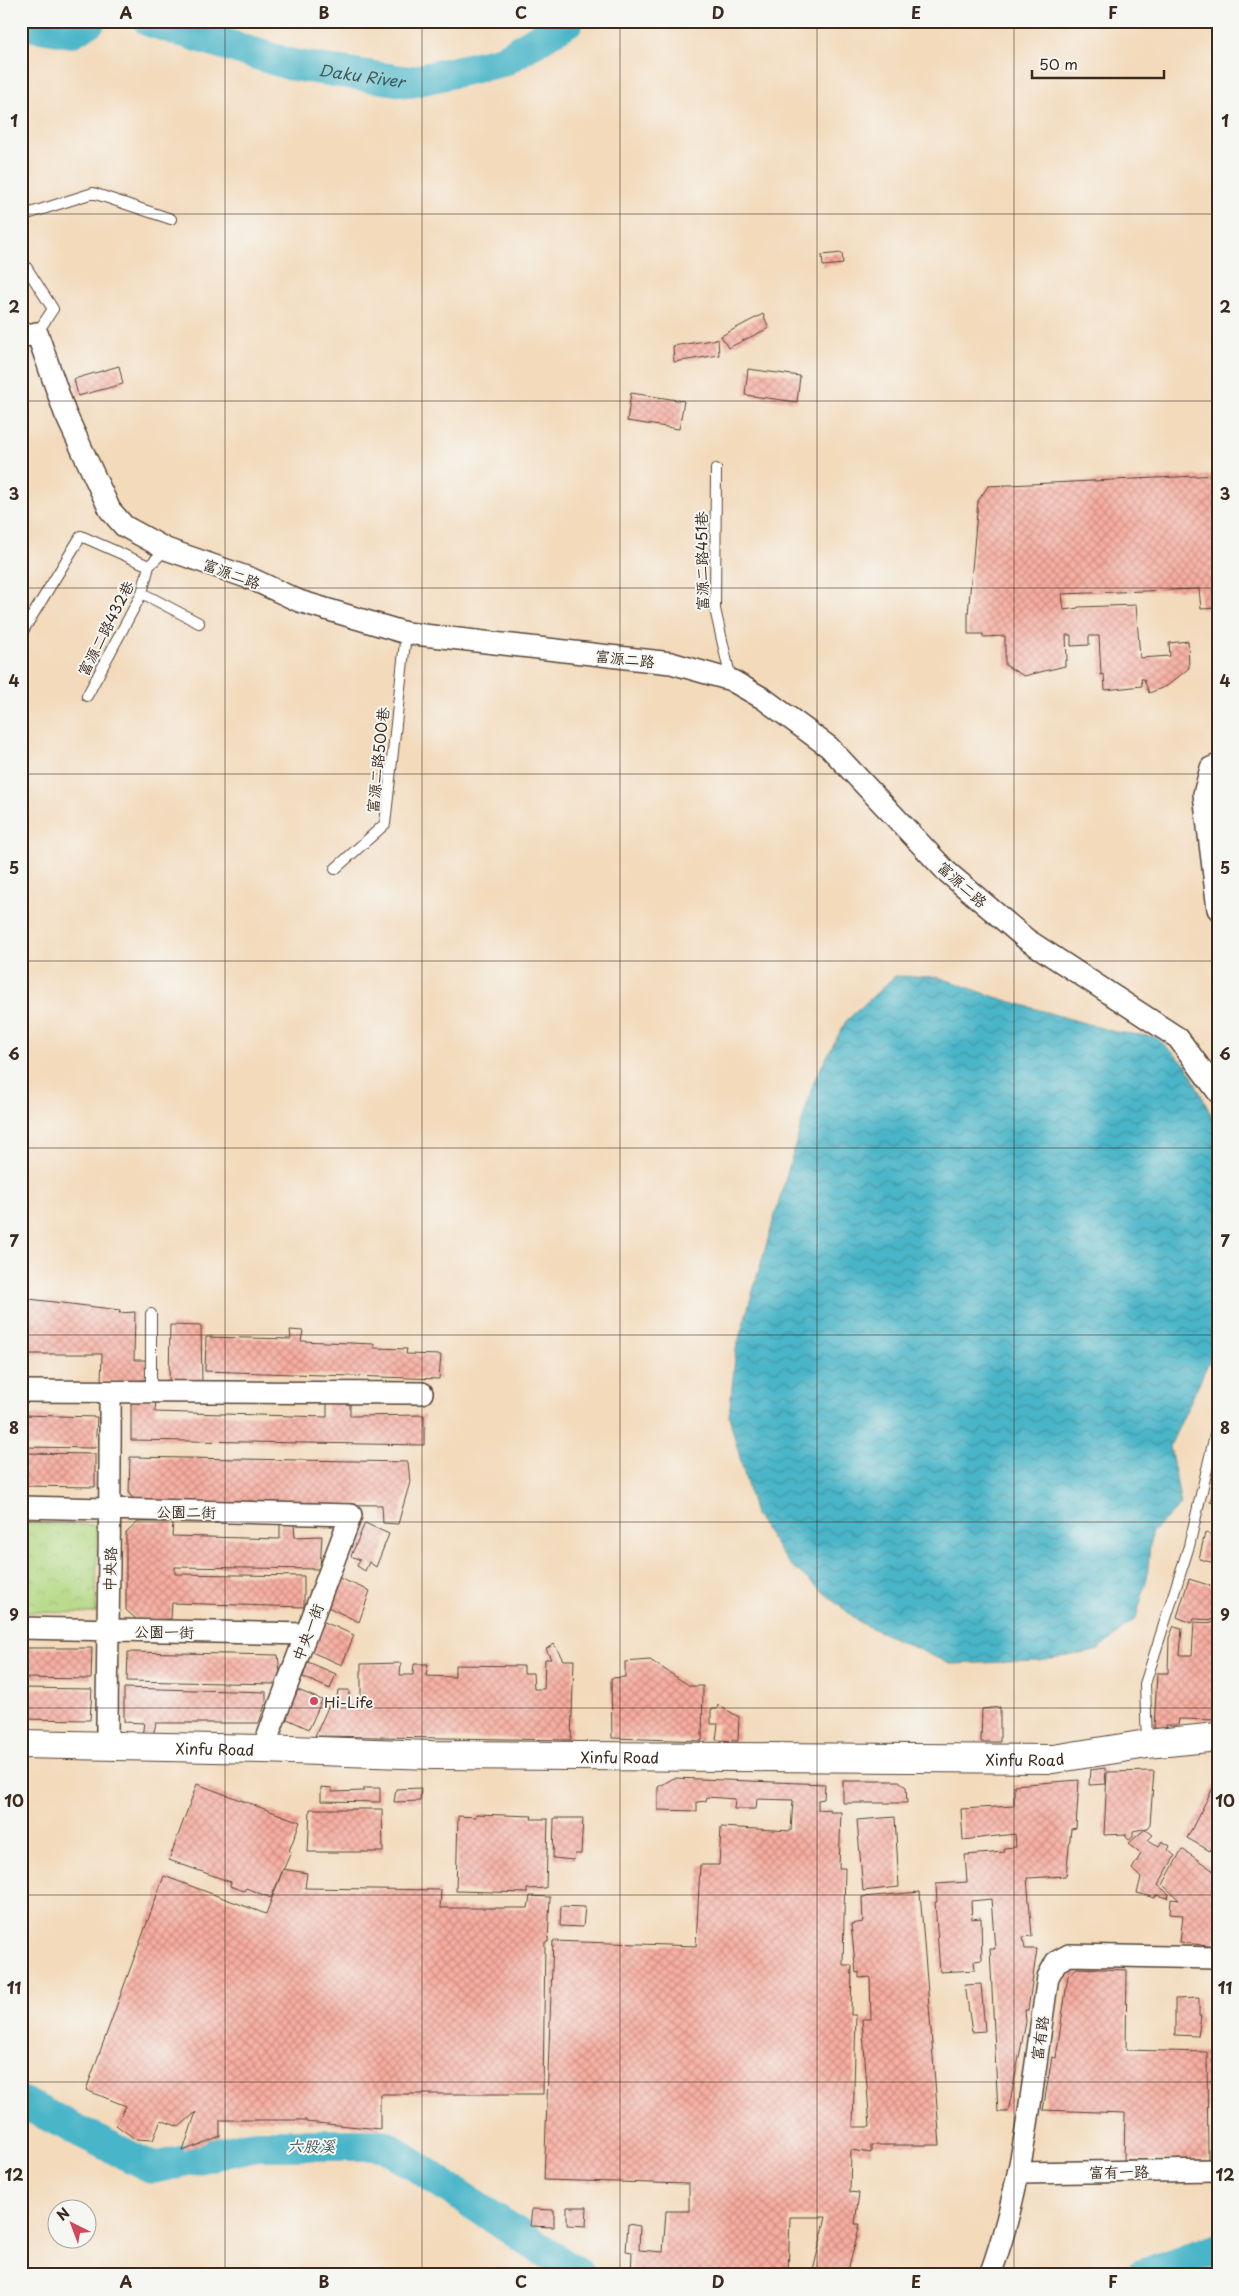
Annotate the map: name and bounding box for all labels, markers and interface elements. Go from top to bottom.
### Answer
text: A [120,0,133,24]
text: B [319,0,330,24]
text: C [515,0,527,24]
text: D [712,0,724,24]
text: E [911,0,921,24]
text: F [1108,0,1118,24]
scale bar [1032,48,1164,80]
text: 50 m [1039,52,1078,75]
water label: Daku River [317,57,409,93]
text: 1 [10,108,18,132]
text: 1 [1221,108,1229,132]
text: 2 [8,294,20,318]
text: 2 [1219,294,1231,318]
text: 3 [9,481,19,505]
text: 3 [1220,481,1230,505]
street label: 富源二路451巷 [689,511,713,611]
street label: 富源二路 [200,552,264,594]
street label: 富源二路432巷 [71,576,139,680]
street label: 富源二路 [594,643,656,673]
text: 4 [9,668,20,692]
text: 4 [1220,668,1231,692]
street label: 富源二路500巷 [360,706,394,814]
text: 5 [9,855,19,879]
street label: 富源二路 [933,855,993,913]
text: 5 [1220,855,1230,879]
text: 6 [8,1041,20,1065]
text: 6 [1219,1041,1231,1065]
text: 7 [9,1228,19,1252]
text: 7 [1220,1228,1230,1252]
text: 8 [9,1415,19,1439]
text: 8 [1220,1415,1230,1439]
street label: 公園二街 [156,1499,216,1523]
street label: 中央路 [97,1546,121,1592]
street label: 中央一街 [286,1600,328,1664]
text: 9 [9,1602,19,1626]
text: 9 [1220,1602,1230,1626]
street label: 公園一街 [134,1619,194,1643]
place label: Hi-Life [324,1690,373,1713]
marker: Hi-Life [308,1695,320,1707]
street label: Xinfu Road [175,1736,255,1760]
street label: Xinfu Road [580,1744,659,1768]
street label: Xinfu Road [985,1746,1066,1771]
text: 10 [4,1788,24,1812]
text: 10 [1215,1788,1235,1812]
text: 11 [7,1975,21,1999]
text: 11 [1218,1975,1232,1999]
street label: 富有路 [1024,2014,1054,2062]
water label: 六股溪 [287,2133,336,2157]
street label: 富有一路 [1089,2159,1149,2183]
text: 12 [5,2162,23,2186]
text: 12 [1216,2162,1234,2186]
north arrow [48,2198,98,2248]
text: N [52,2202,74,2225]
text: A [120,2269,133,2293]
text: B [319,2269,330,2293]
text: C [515,2269,527,2293]
text: D [712,2269,724,2293]
text: E [911,2269,921,2293]
text: F [1108,2269,1118,2293]

